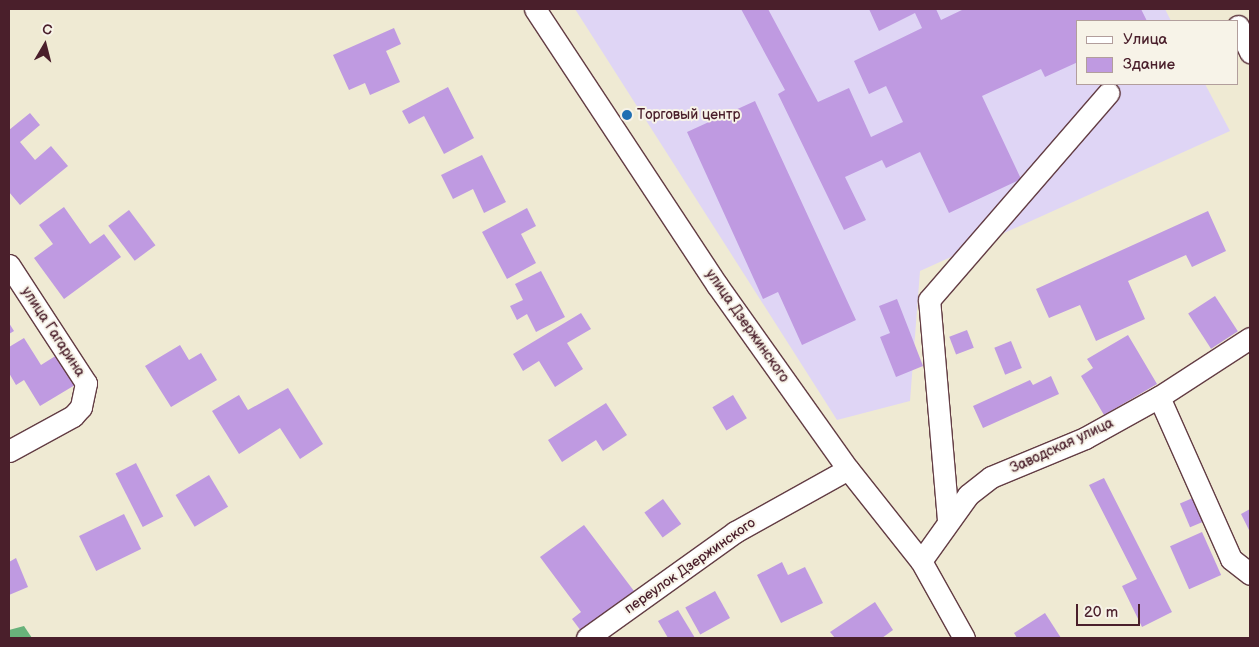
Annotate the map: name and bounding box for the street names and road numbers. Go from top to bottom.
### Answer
street label: улица Дзержинского [702,266,792,386]
street label: улица Гагарина [18,284,88,380]
street label: Заводская улица [1008,415,1116,477]
street label: переулок Дзержинского [621,514,759,618]

